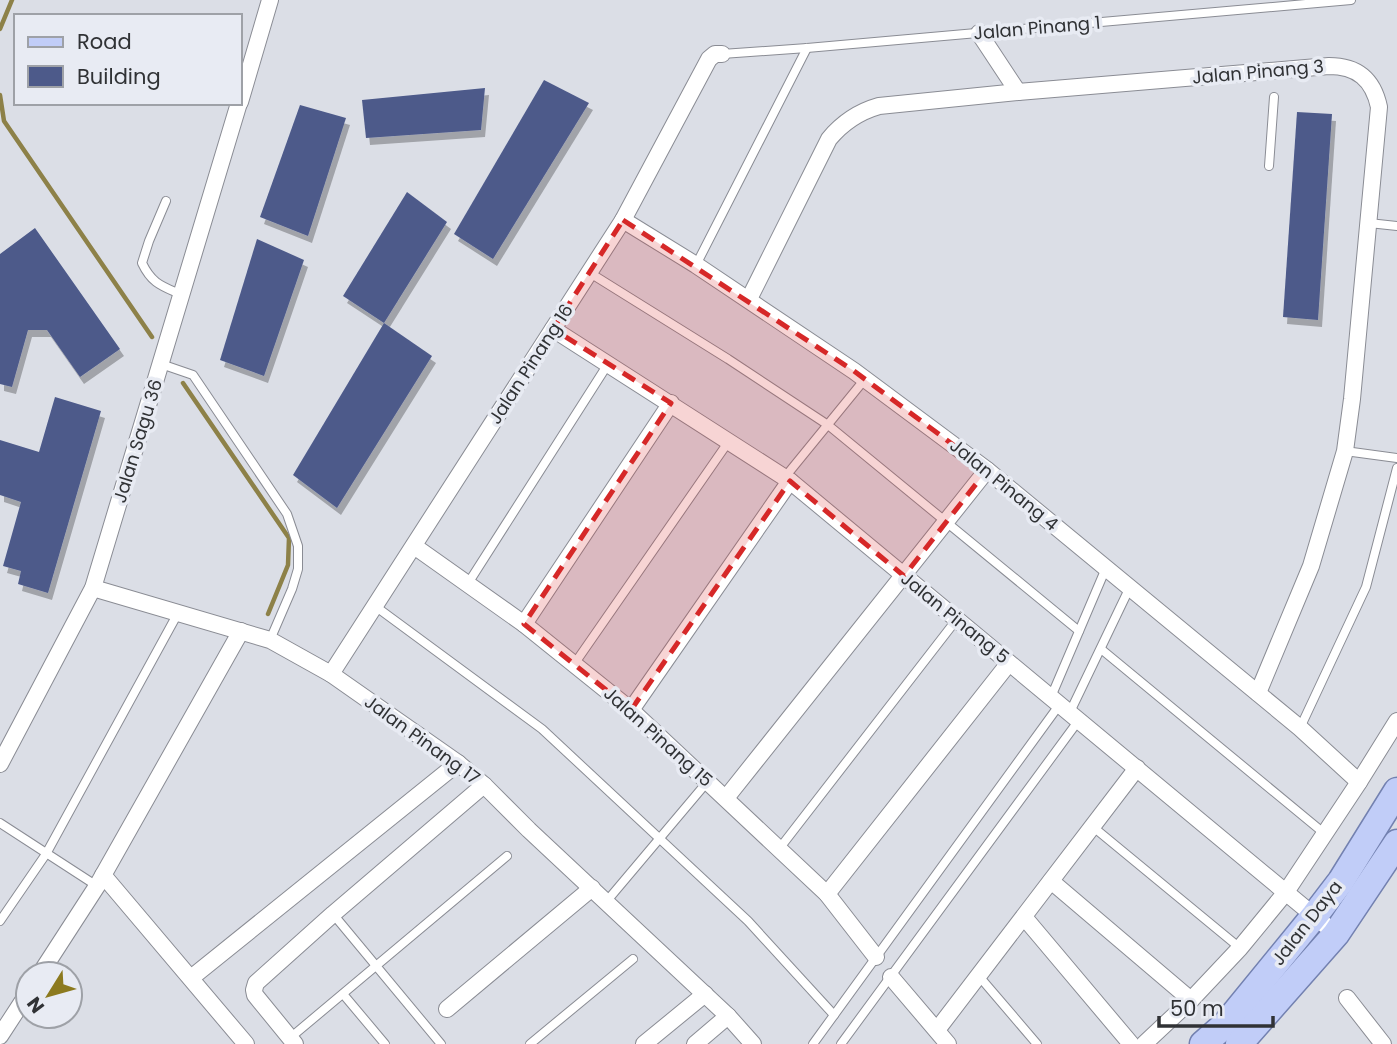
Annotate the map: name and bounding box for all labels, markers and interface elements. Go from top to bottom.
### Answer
street label: Jalan Pinang 1 [972,9,1102,46]
legend [14,14,242,105]
text: Road [77,27,132,56]
street label: Jalan Pinang 3 [1191,53,1325,90]
text: Building [77,62,161,91]
street label: Jalan Pinang 16 [482,299,579,429]
street label: Jalan Sagu 36 [107,376,168,506]
street label: Jalan Pinang 4 [945,433,1064,536]
street label: Jalan Pinang 5 [896,566,1015,669]
street label: Jalan Pinang 15 [598,681,718,792]
street label: Jalan Pinang 17 [359,689,485,790]
street label: Jalan Daya [1265,875,1348,971]
north arrow [14,960,84,1030]
scale bar [1159,984,1273,1028]
text: N [21,991,51,1019]
text: 50 m [1170,994,1224,1023]

